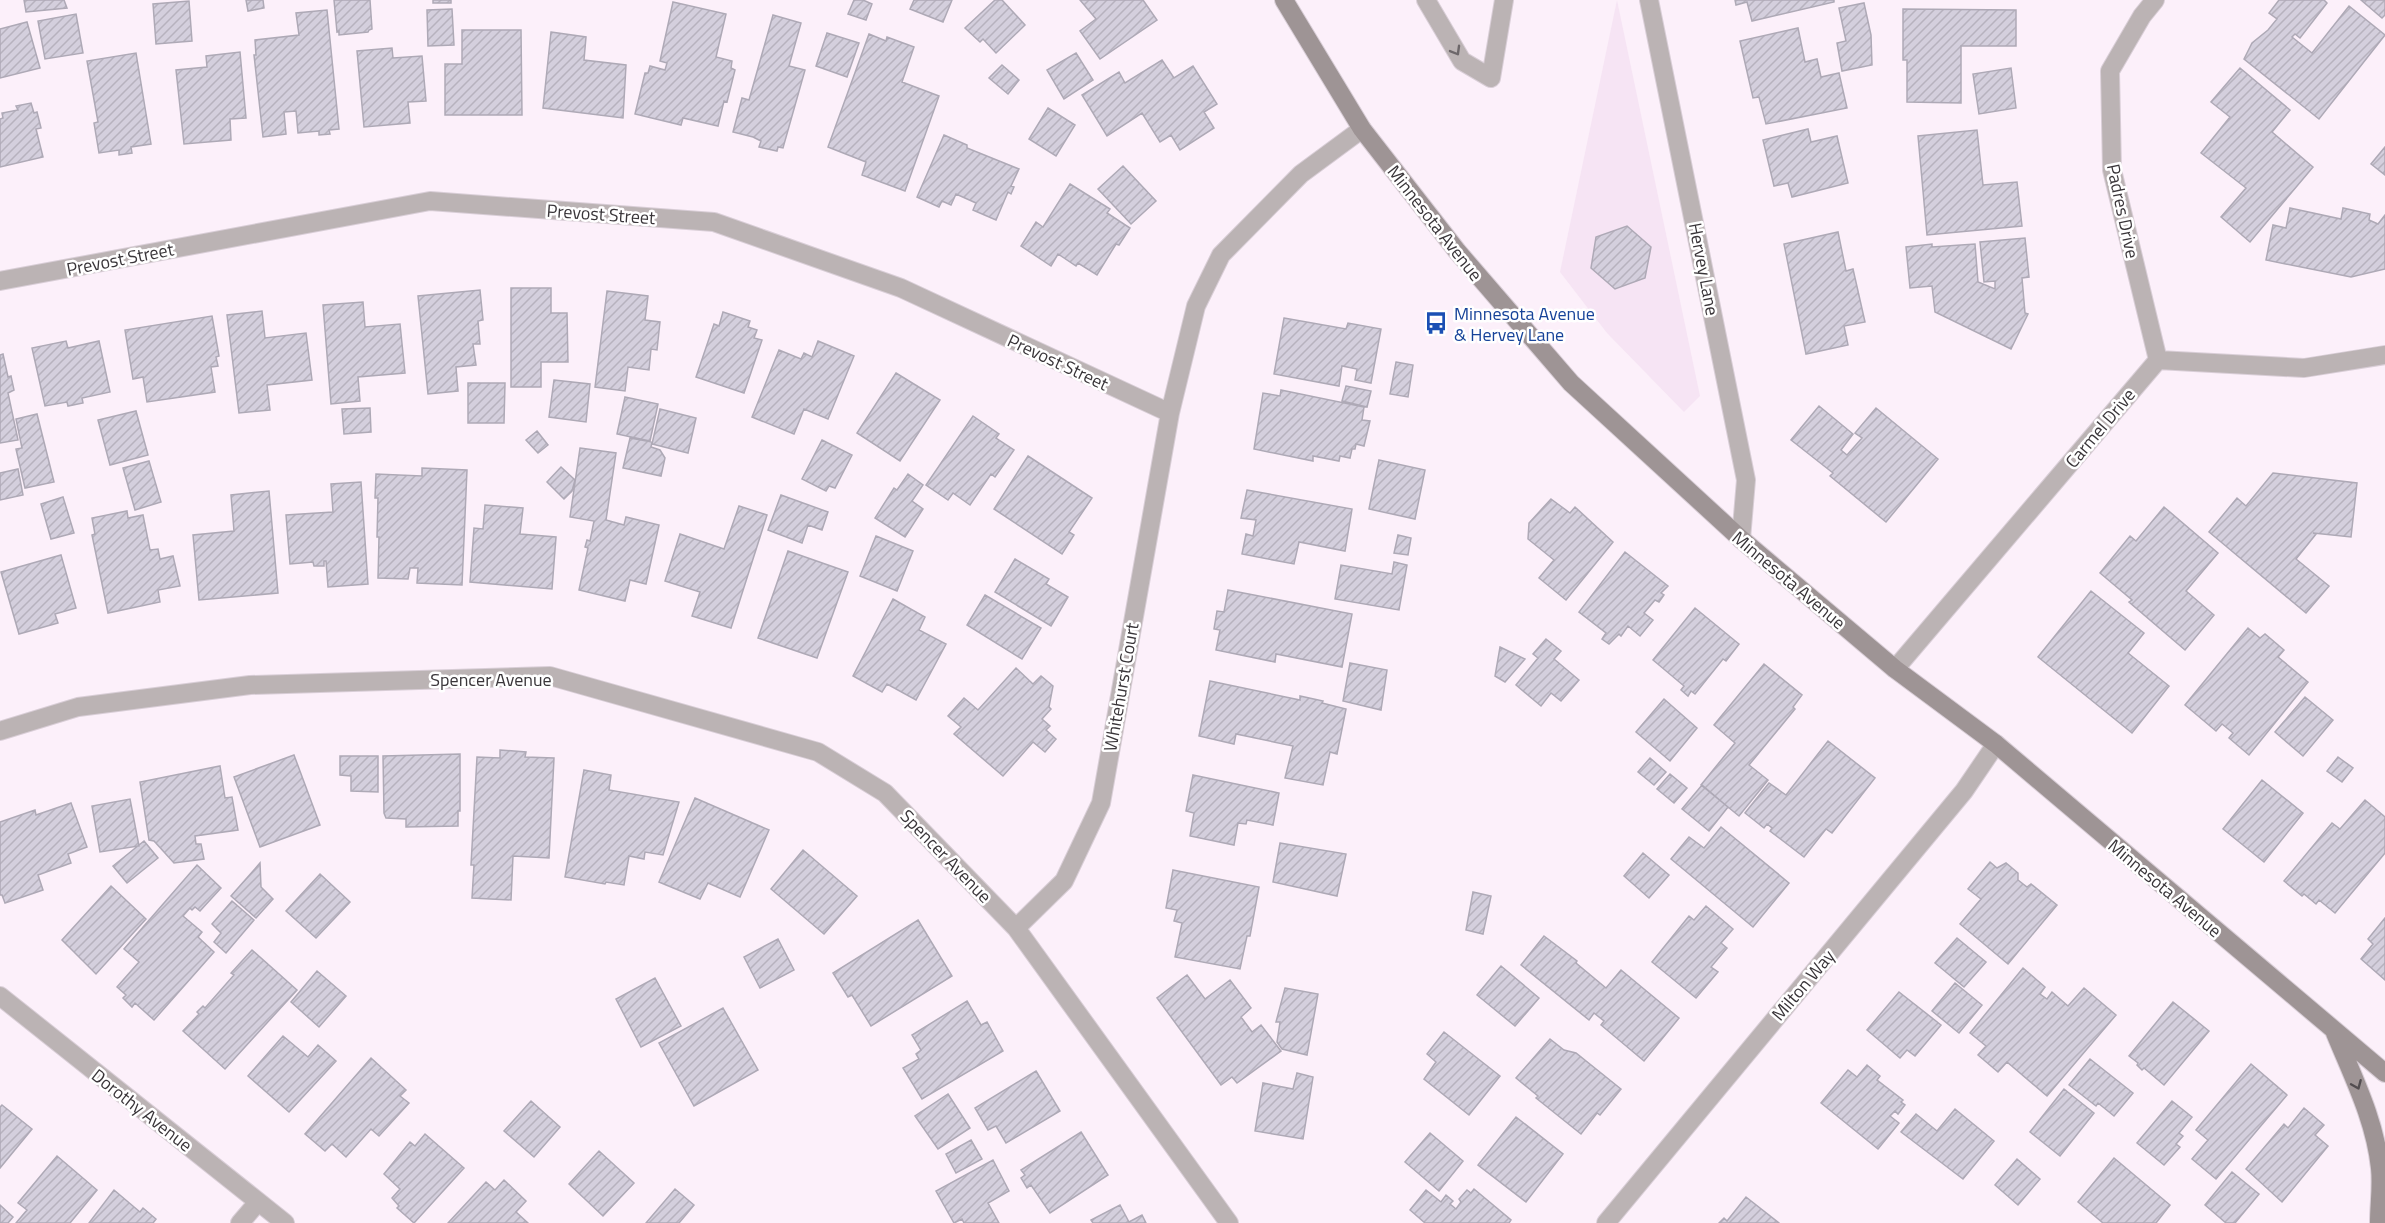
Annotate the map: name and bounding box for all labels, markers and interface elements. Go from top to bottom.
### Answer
one-way arrow [1448,44,1460,55]
street label: Minnesota Avenue [1381,159,1489,287]
street label: Padres Drive [2100,161,2146,261]
street label: Prevost Street [546,197,657,231]
street label: Hervey Lane [1682,220,1726,318]
street label: Prevost Street [64,235,177,283]
place label: Minnesota Avenue & Hervey Lane [1454,300,1595,348]
bus stop icon: Minnesota Avenue & Hervey Lane [1423,310,1449,336]
street label: Prevost Street [1003,327,1114,397]
street label: Carmel Drive [2059,382,2141,474]
street label: Minnesota Avenue [1726,524,1852,636]
street label: Whitehurst Court [1096,620,1146,754]
street label: Spencer Avenue [430,666,552,693]
street label: Spencer Avenue [894,803,998,909]
street label: Minnesota Avenue [2102,832,2228,944]
street label: Milton Way [1765,943,1841,1027]
street label: Dorothy Avenue [86,1062,198,1158]
one-way arrow [2350,1079,2362,1090]

